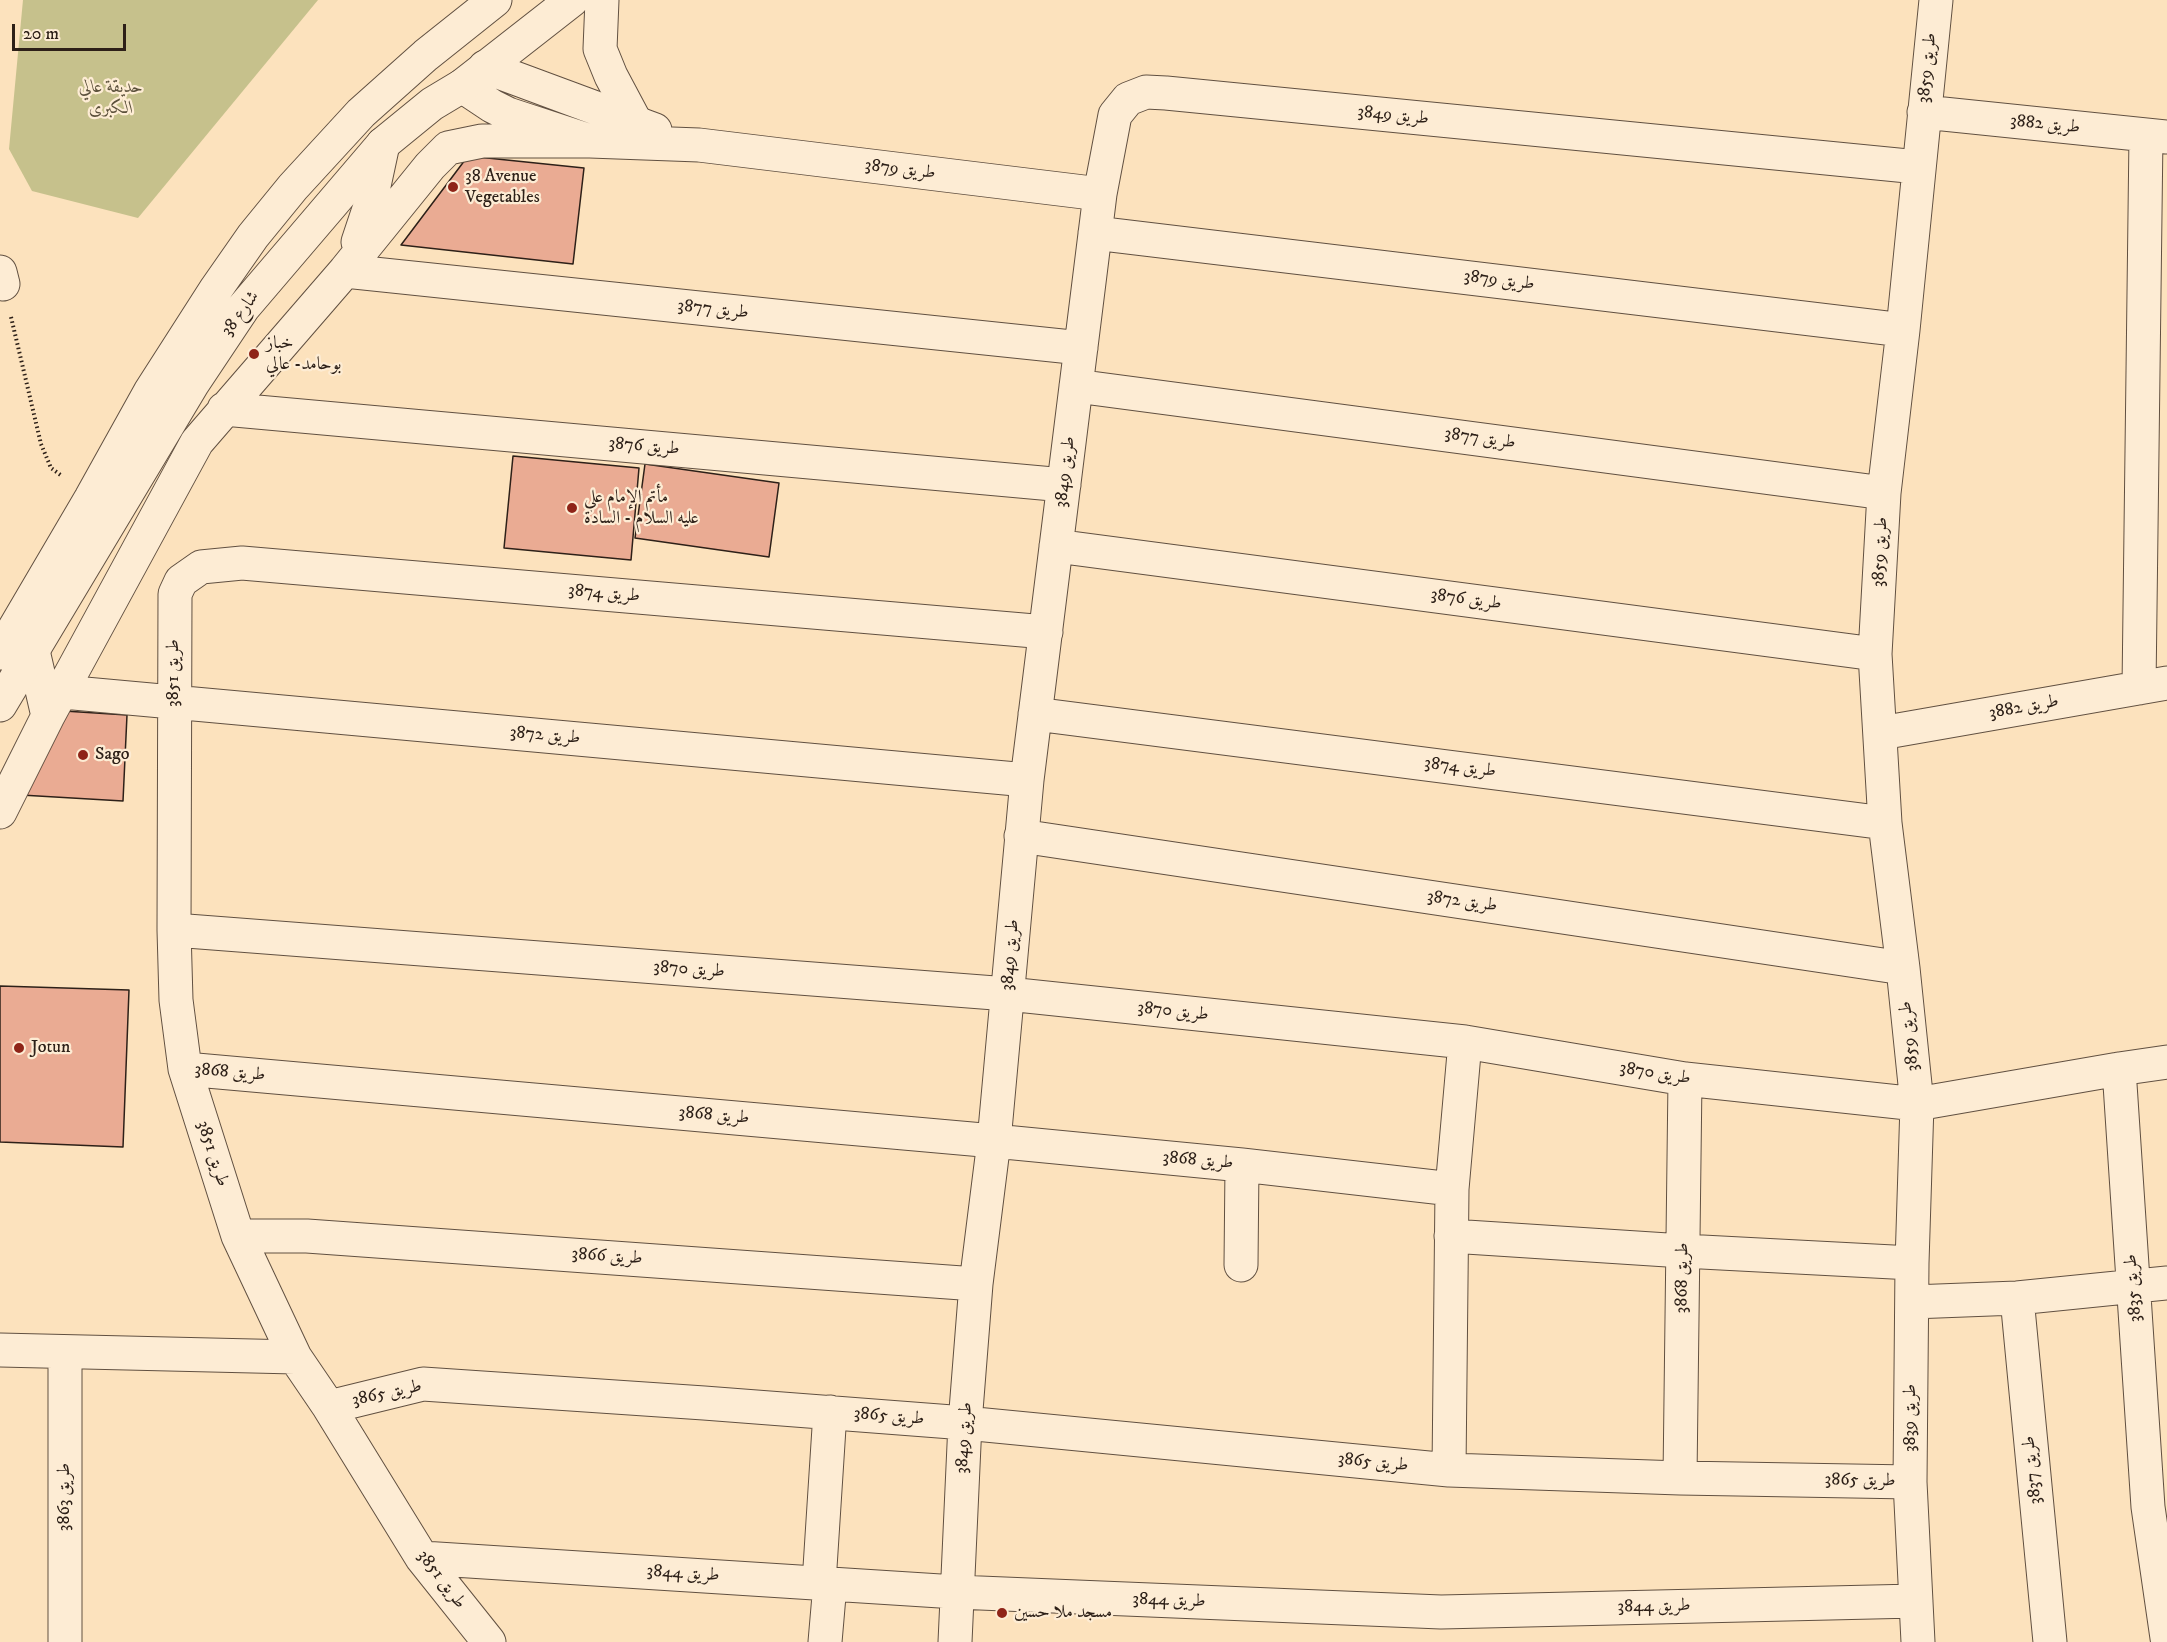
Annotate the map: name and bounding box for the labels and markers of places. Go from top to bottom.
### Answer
place label: 38 Avenue Vegetables [465,166,540,208]
marker: 38 Avenue Vegetables [446,180,460,194]
place label: خباز بوحامد- عالي [266,333,341,376]
marker: خباز بوحامد- عالي [247,347,261,361]
place label: مأتم الإمام علي عليه السلام - السادة [584,487,699,530]
marker: مأتم الإمام علي عليه السلام - السادة [565,501,579,515]
place label: Sago [95,744,130,766]
marker: Sago [76,748,90,762]
place label: Jotun [31,1037,70,1059]
marker: Jotun [12,1041,26,1055]
place label: مسجد ملا حسين [1014,1602,1112,1624]
marker: مسجد ملا حسين [995,1606,1009,1620]

